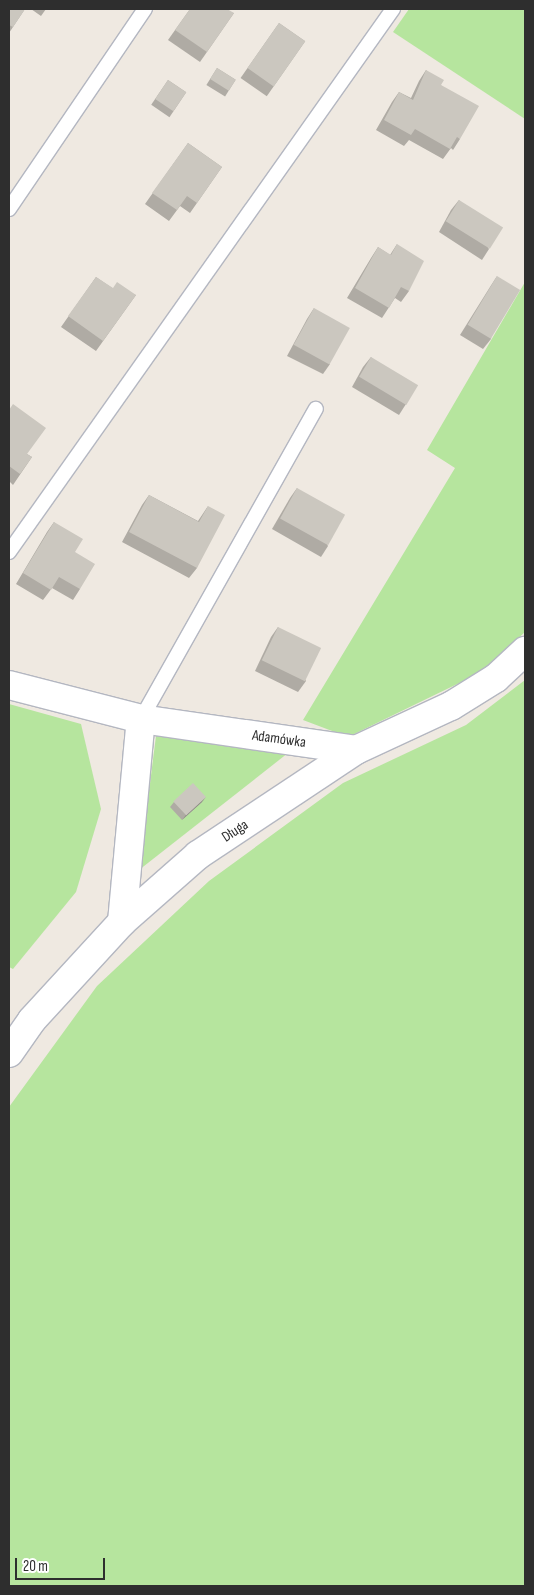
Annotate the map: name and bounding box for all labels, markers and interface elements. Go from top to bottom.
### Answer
street label: Adamówka [251,726,307,752]
street label: Długa [218,816,252,846]
scale bar [18,1548,108,1580]
text: 20 m [23,1557,48,1576]

